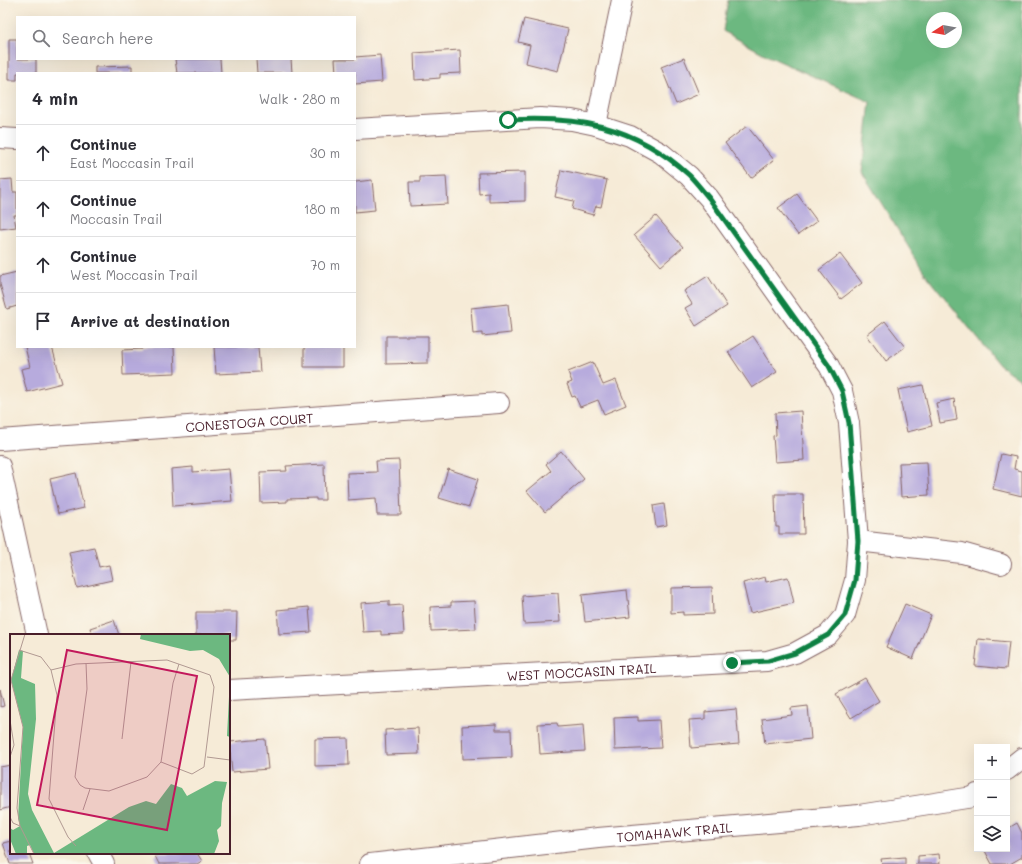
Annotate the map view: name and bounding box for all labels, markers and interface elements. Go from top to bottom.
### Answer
north arrow [926,12,962,48]
search box [16,16,356,60]
icon: search [30,27,52,49]
text: Search here [62,28,153,48]
text: 4 min [32,87,78,109]
text: Walk · 280 m [259,90,340,107]
route start [499,111,517,129]
text: Continue [70,134,137,154]
icon: ahead [32,142,54,164]
text: 30 m [310,144,340,161]
text: East Moccasin Trail [70,154,194,171]
text: Continue [70,190,137,210]
icon: ahead [32,198,54,220]
text: 180 m [304,200,340,217]
text: Moccasin Trail [70,210,162,227]
text: Continue [70,246,137,266]
icon: ahead [32,254,54,276]
text: 70 m [310,256,340,273]
text: West Moccasin Trail [70,266,198,283]
icon: arrive [32,310,54,332]
text: Arrive at destination [70,311,230,331]
street label: CONESTOGA COURT [185,408,314,435]
inset map [10,634,230,854]
route end [723,654,741,672]
street label: WEST MOCCASIN TRAIL [506,658,657,684]
map controls [974,744,1010,852]
button: + [974,744,1010,780]
button: − [974,780,1010,816]
button: layers [974,816,1010,852]
street label: TOMAHAWK TRAIL [616,818,733,845]

